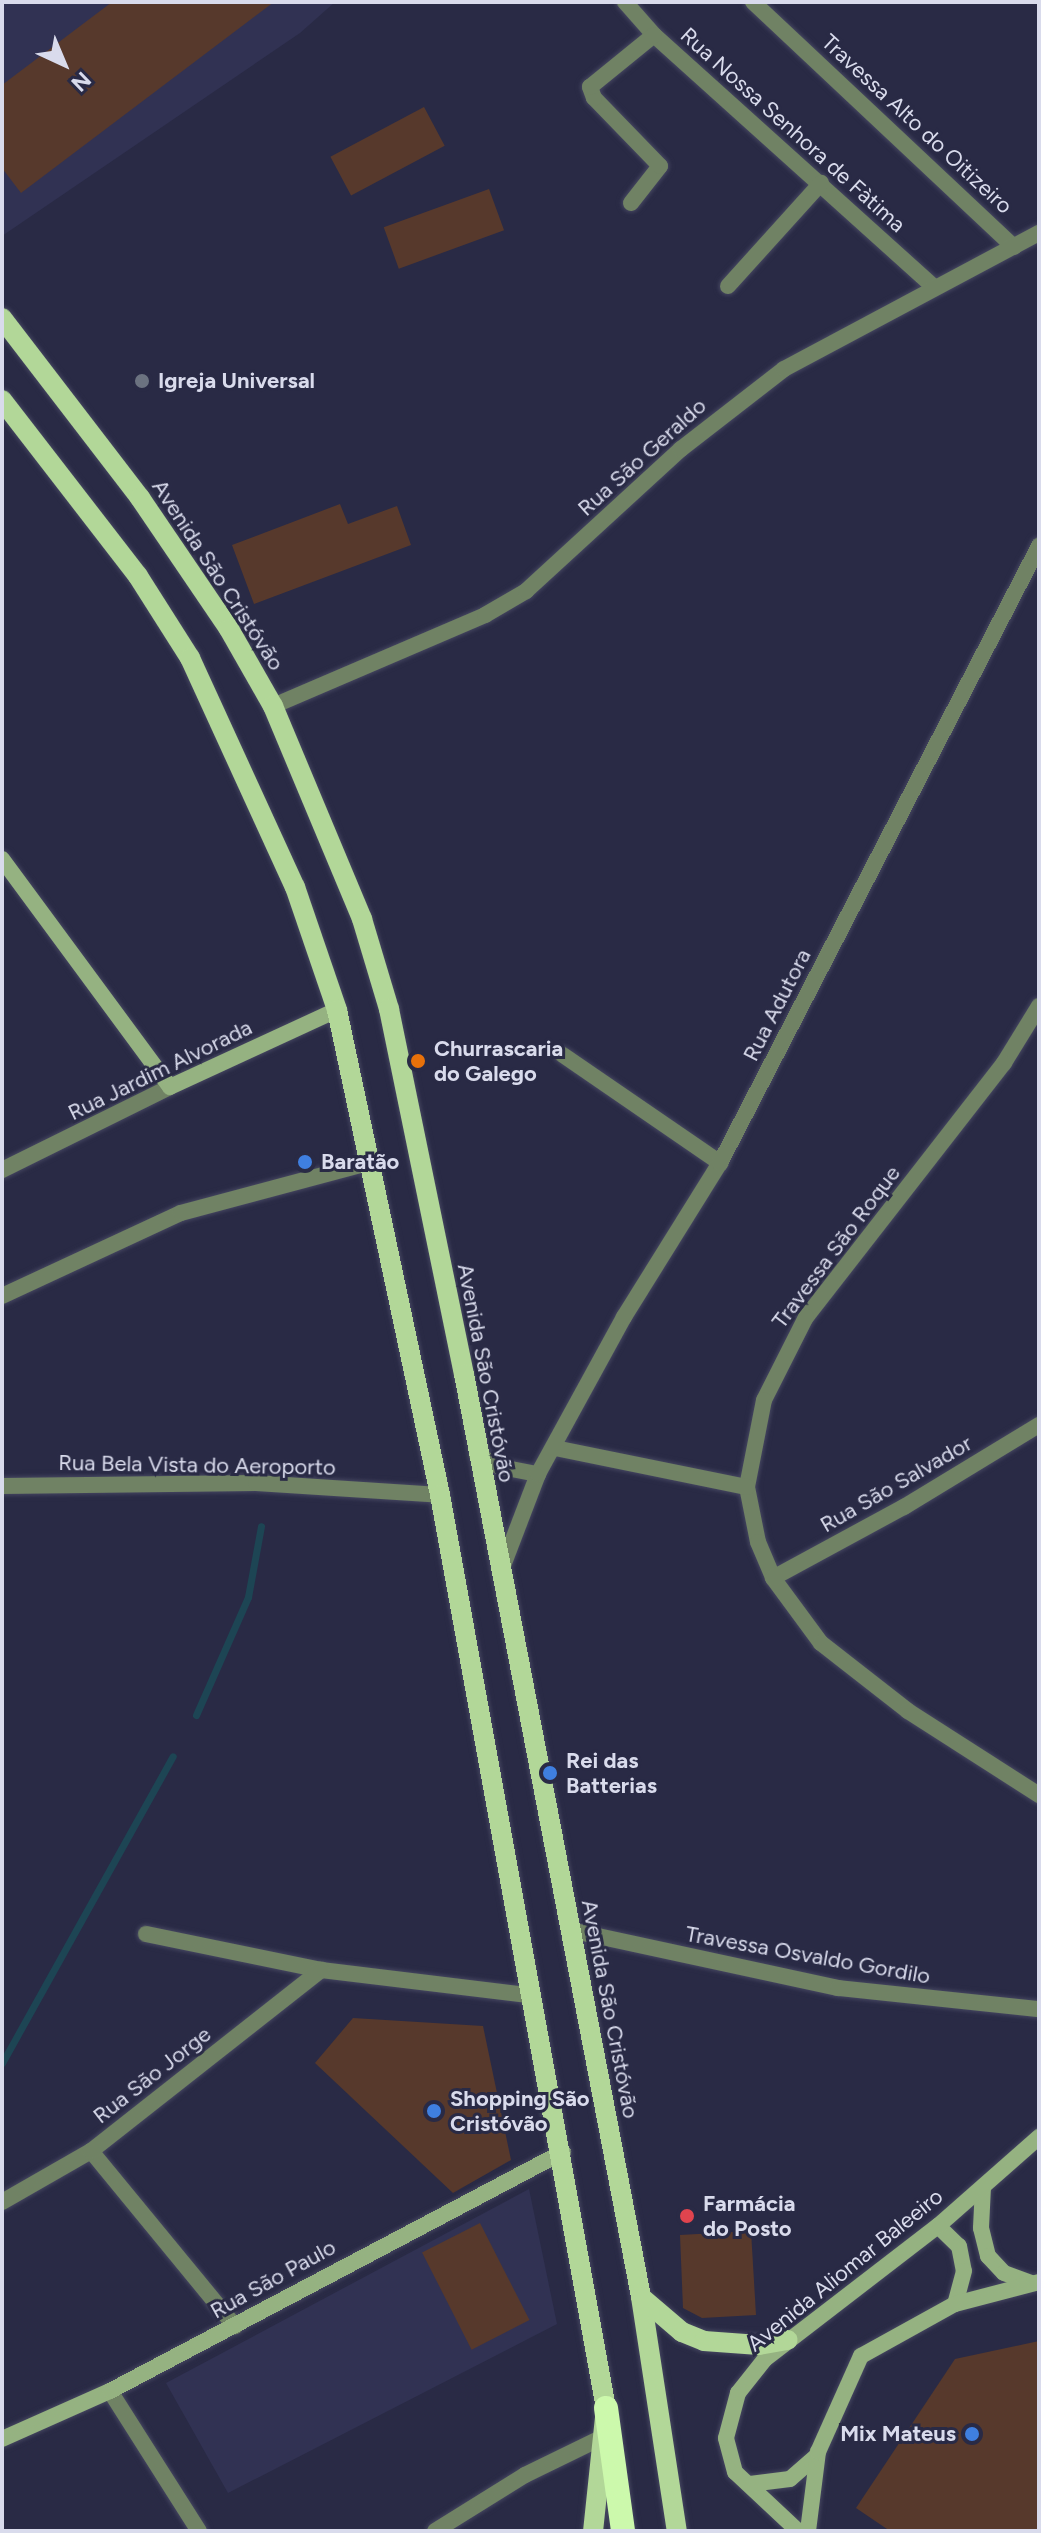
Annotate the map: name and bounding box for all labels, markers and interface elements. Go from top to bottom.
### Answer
street label: Rua Nossa Senhora de Fàtima [675,22,911,238]
north arrow [24,24,104,104]
street label: Travessa Alto do Oitizeiro [816,29,1018,219]
text: N [66,66,97,97]
place label: Igreja Universal [158,368,315,394]
marker: Igreja Universal [133,372,151,390]
street label: Rua São Geraldo [572,392,712,522]
street label: Avenida São Cristóvão [146,475,290,675]
street label: Rua Adutora [737,945,817,1065]
street label: Rua Jardim Alvorada [64,1014,256,1126]
place label: Churrascaria do Galego [434,1035,563,1086]
marker: Churrascaria do Galego [409,1052,427,1070]
place label: Baratão [321,1149,399,1175]
marker: Baratão [296,1153,314,1171]
street label: Travessa São Roque [766,1161,906,1333]
street label: Avenida São Cristóvão [452,1261,520,1485]
street label: Rua São Salvador [816,1430,976,1538]
street label: Rua Bela Vista do Aeroporto [58,1449,336,1481]
place label: Rei das Batterias [566,1747,657,1798]
marker: Rei das Batterias [541,1764,559,1782]
street label: Avenida São Cristóvão [576,1897,644,2121]
street label: Travessa Osvaldo Gordilo [684,1920,932,1990]
street label: Rua São Jorge [88,2021,216,2129]
place label: Shopping São Cristóvão [450,2085,590,2136]
marker: Shopping São Cristóvão [425,2102,443,2120]
street label: Avenida Aliomar Baleeiro [742,2183,948,2357]
place label: Farmácia do Posto [703,2190,795,2242]
marker: Farmácia do Posto [678,2207,696,2225]
street label: Rua São Paulo [206,2234,340,2324]
place label: Mix Mateus [840,2421,956,2447]
marker: Mix Mateus [963,2425,981,2443]

